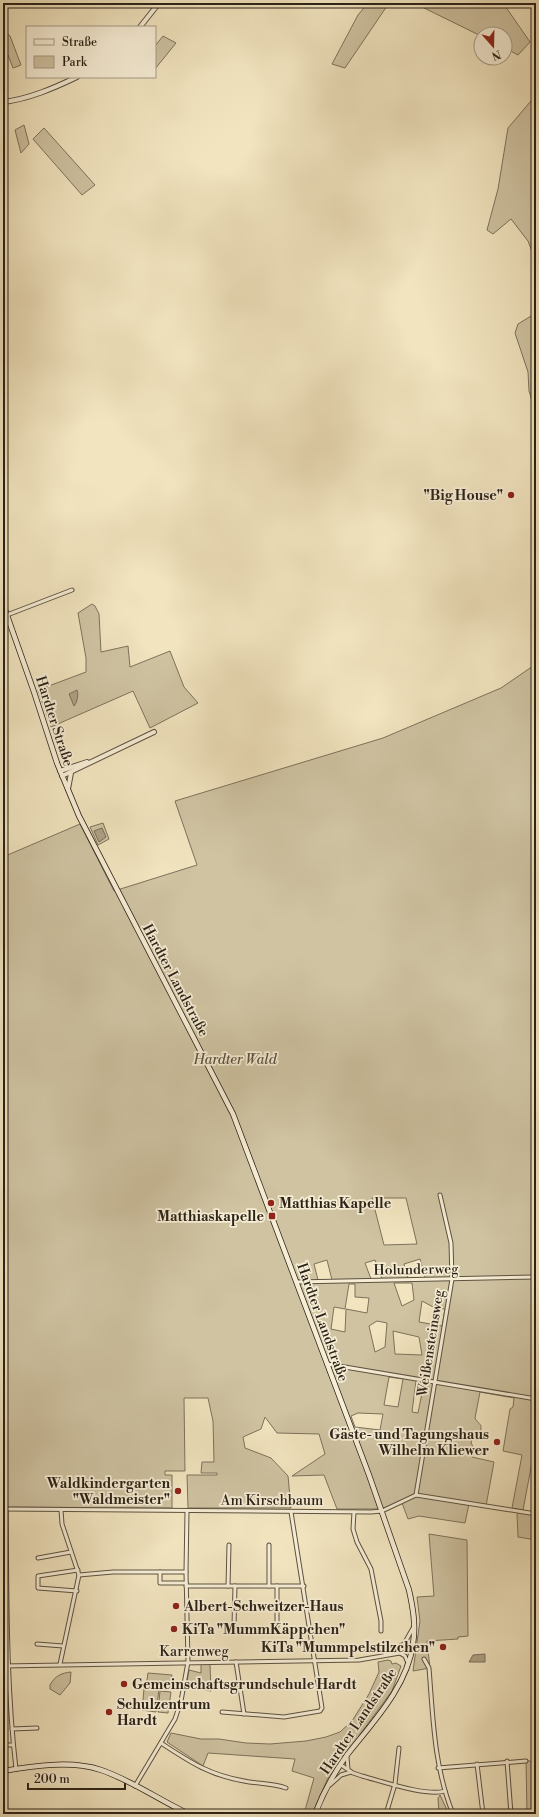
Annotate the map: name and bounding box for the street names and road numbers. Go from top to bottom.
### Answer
street label: Hardter Straße [31,674,77,769]
street label: Hardter Landstraße [138,921,212,1040]
street label: Holunderweg [373,1260,459,1280]
street label: Hardter Landstraße [292,1261,352,1384]
street label: Weißensteinsweg [413,1288,448,1399]
street label: Am Kirschbaum [220,1492,323,1510]
street label: Karrenweg [159,1643,229,1661]
street label: Hardter Landstraße [316,1665,401,1778]

